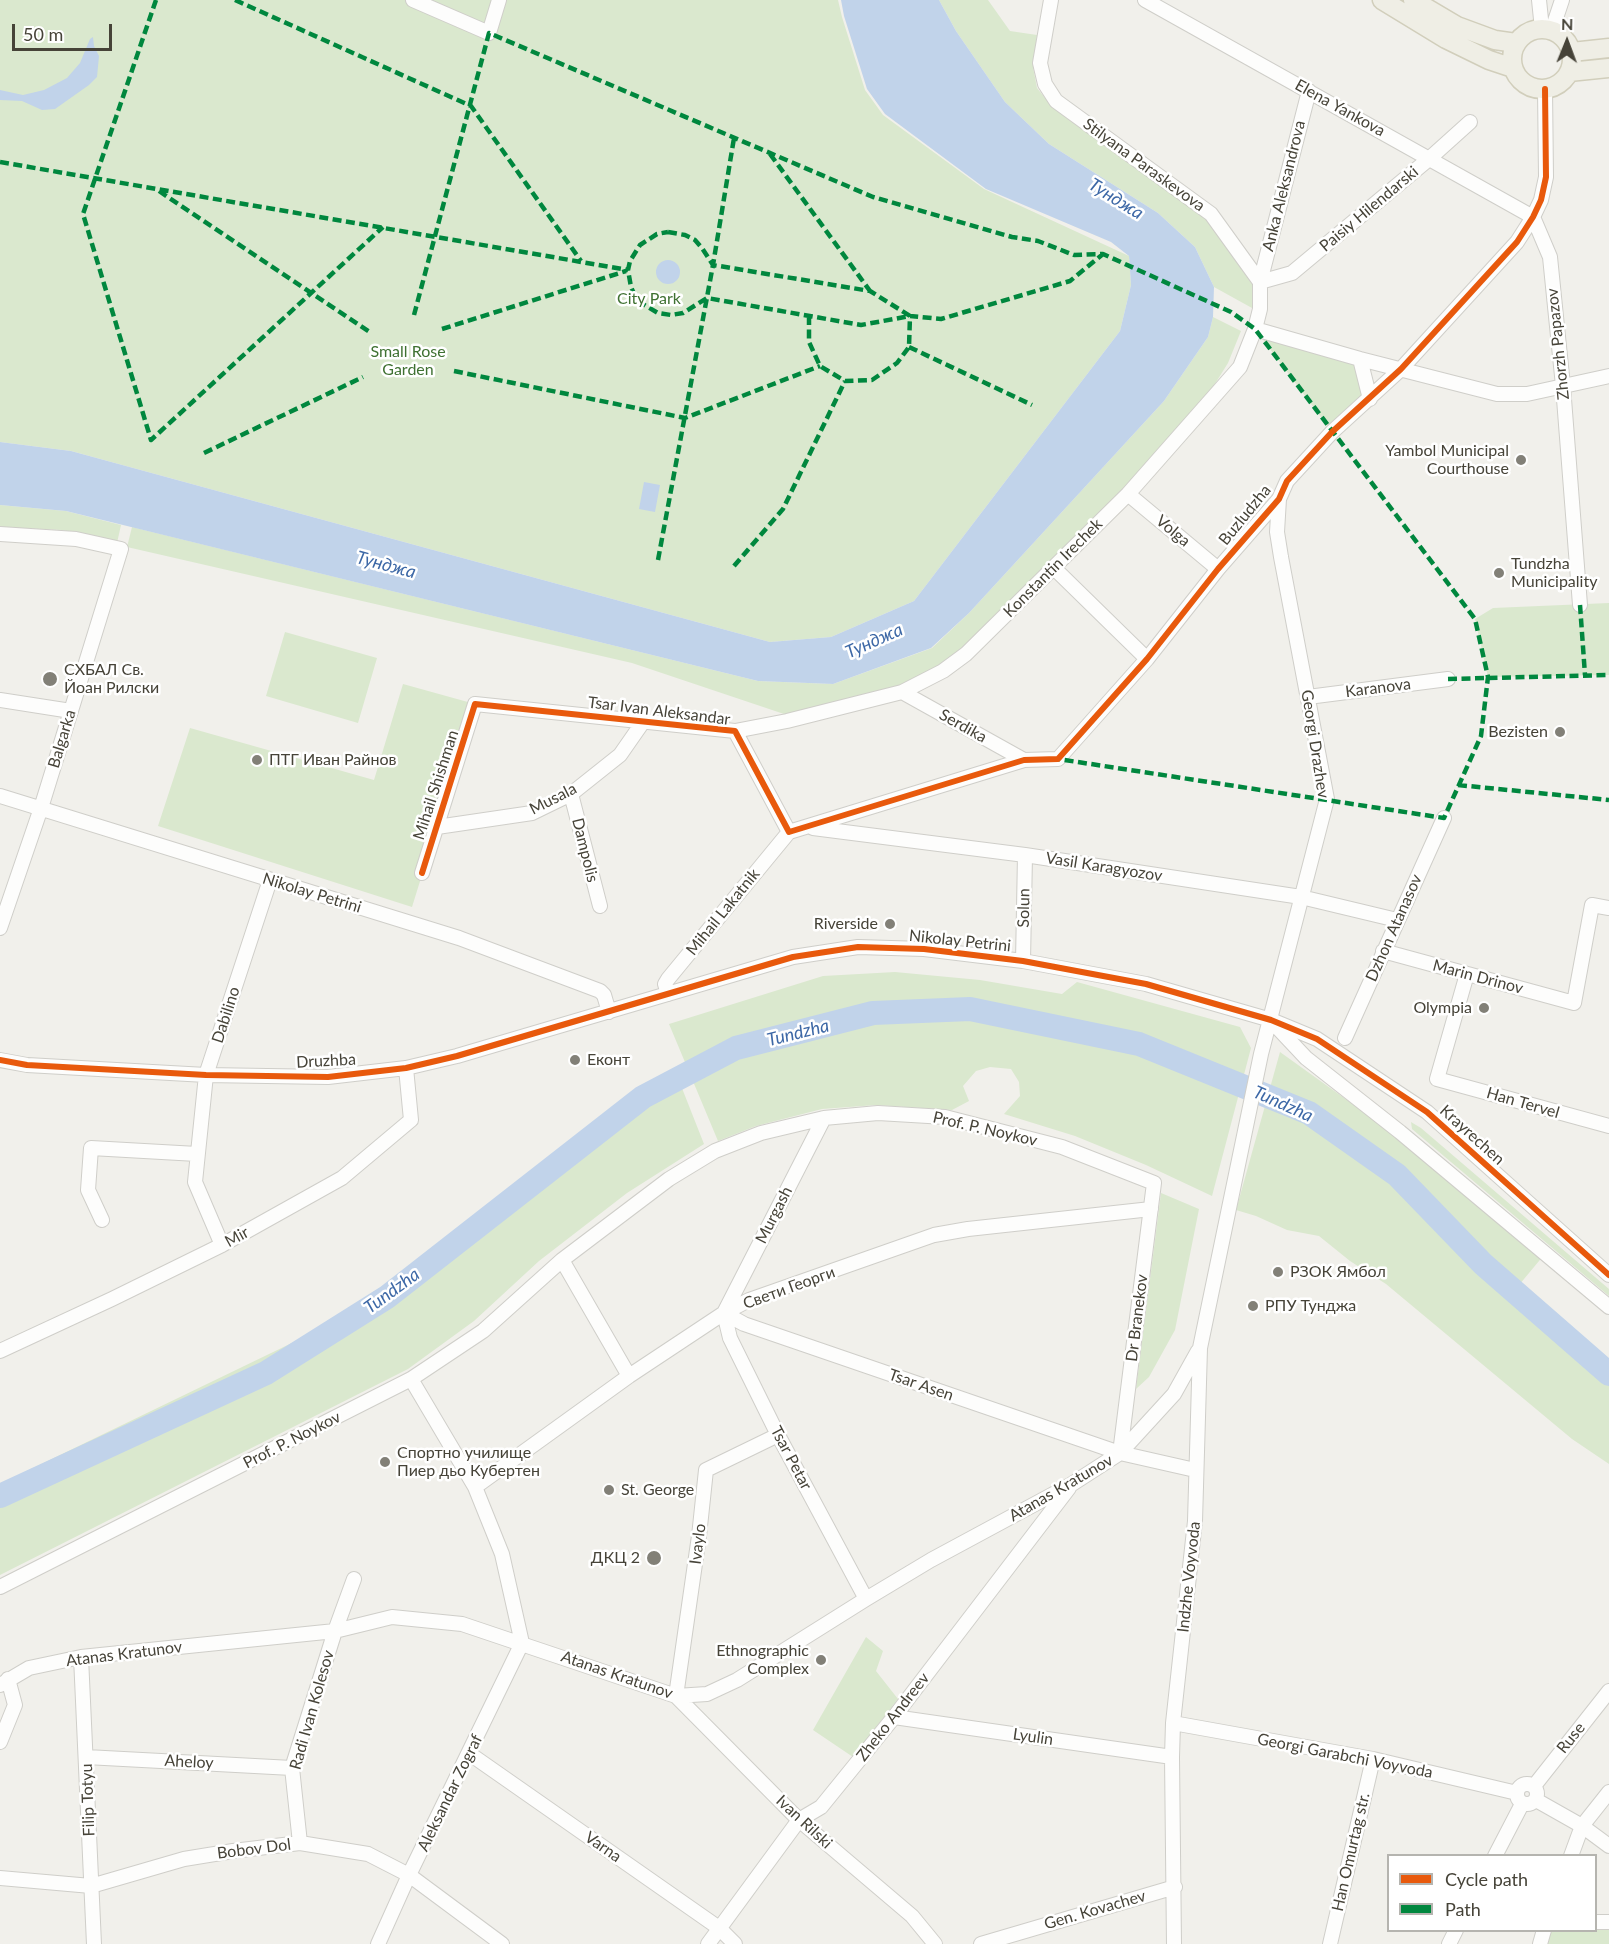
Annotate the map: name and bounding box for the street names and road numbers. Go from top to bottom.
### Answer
street label: Elena Yankova [1292,75,1388,141]
street label: Stilyana Paraskevova [1079,114,1209,216]
street label: Anka Aleksandrova [1258,119,1310,253]
street label: Paisiy Hilendarski [1316,162,1422,256]
street label: Zhorzh Papazov [1543,287,1573,401]
street label: Buzludzha [1215,481,1275,549]
street label: Volga [1152,511,1194,551]
street label: Konstantin Irechek [1000,515,1106,621]
street label: Karanova [1344,674,1412,702]
street label: Georgi Drazhev [1297,688,1333,800]
street label: Tsar Ivan Aleksandar [587,693,731,729]
street label: Serdika [936,705,990,747]
street label: Balgarka [44,707,80,771]
street label: Mihail Shishman [409,728,463,842]
street label: Musala [526,779,580,819]
street label: Dampolis [568,816,602,884]
street label: Vasil Karagyozov [1044,848,1164,886]
street label: Mihail Lakatnik [682,865,764,959]
street label: Nikolay Petrini [260,869,364,917]
street label: Dzhon Atanasov [1362,871,1426,985]
street label: Solun [1014,888,1034,928]
street label: Nikolay Petrini [908,926,1012,956]
street label: Marin Drinov [1431,956,1525,998]
street label: Dabilino [208,984,244,1046]
street label: Druzhba [296,1050,356,1072]
street label: Han Tervel [1484,1083,1562,1123]
street label: Krayrechen [1436,1101,1508,1169]
street label: Prof. P. Noykov [931,1108,1039,1150]
street label: Murgash [752,1183,796,1247]
street label: Mir [222,1223,252,1251]
street label: Свети Георги [740,1262,838,1314]
street label: Dr Branekov [1122,1273,1152,1363]
street label: Tsar Asen [886,1365,956,1405]
street label: Prof. P. Noykov [240,1407,344,1473]
street label: Tsar Petar [766,1423,816,1493]
street label: Atanas Kratunov [1006,1450,1116,1526]
street label: Indzhe Voyvoda [1174,1520,1204,1634]
street label: Ivaylo [686,1522,710,1566]
street label: Atanas Kratunov [65,1637,183,1671]
street label: Atanas Kratunov [559,1647,675,1703]
street label: Radi Ivan Kolesov [286,1648,338,1772]
street label: Zheko Andreev [853,1669,933,1765]
street label: Ruse [1553,1719,1589,1757]
street label: Lyulin [1012,1725,1054,1749]
street label: Georgi Garabchi Voyvoda [1256,1730,1434,1782]
street label: Aleksandar Zograf [413,1731,487,1855]
street label: Aheloy [164,1751,214,1773]
street label: Filip Totyu [77,1763,99,1837]
street label: Ivan Rilski [772,1791,836,1853]
street label: Han Omurtag str. [1328,1791,1374,1913]
street label: Varna [581,1828,625,1866]
street label: Bobov Dol [216,1835,292,1863]
street label: Gen. Kovachev [1042,1886,1148,1934]

